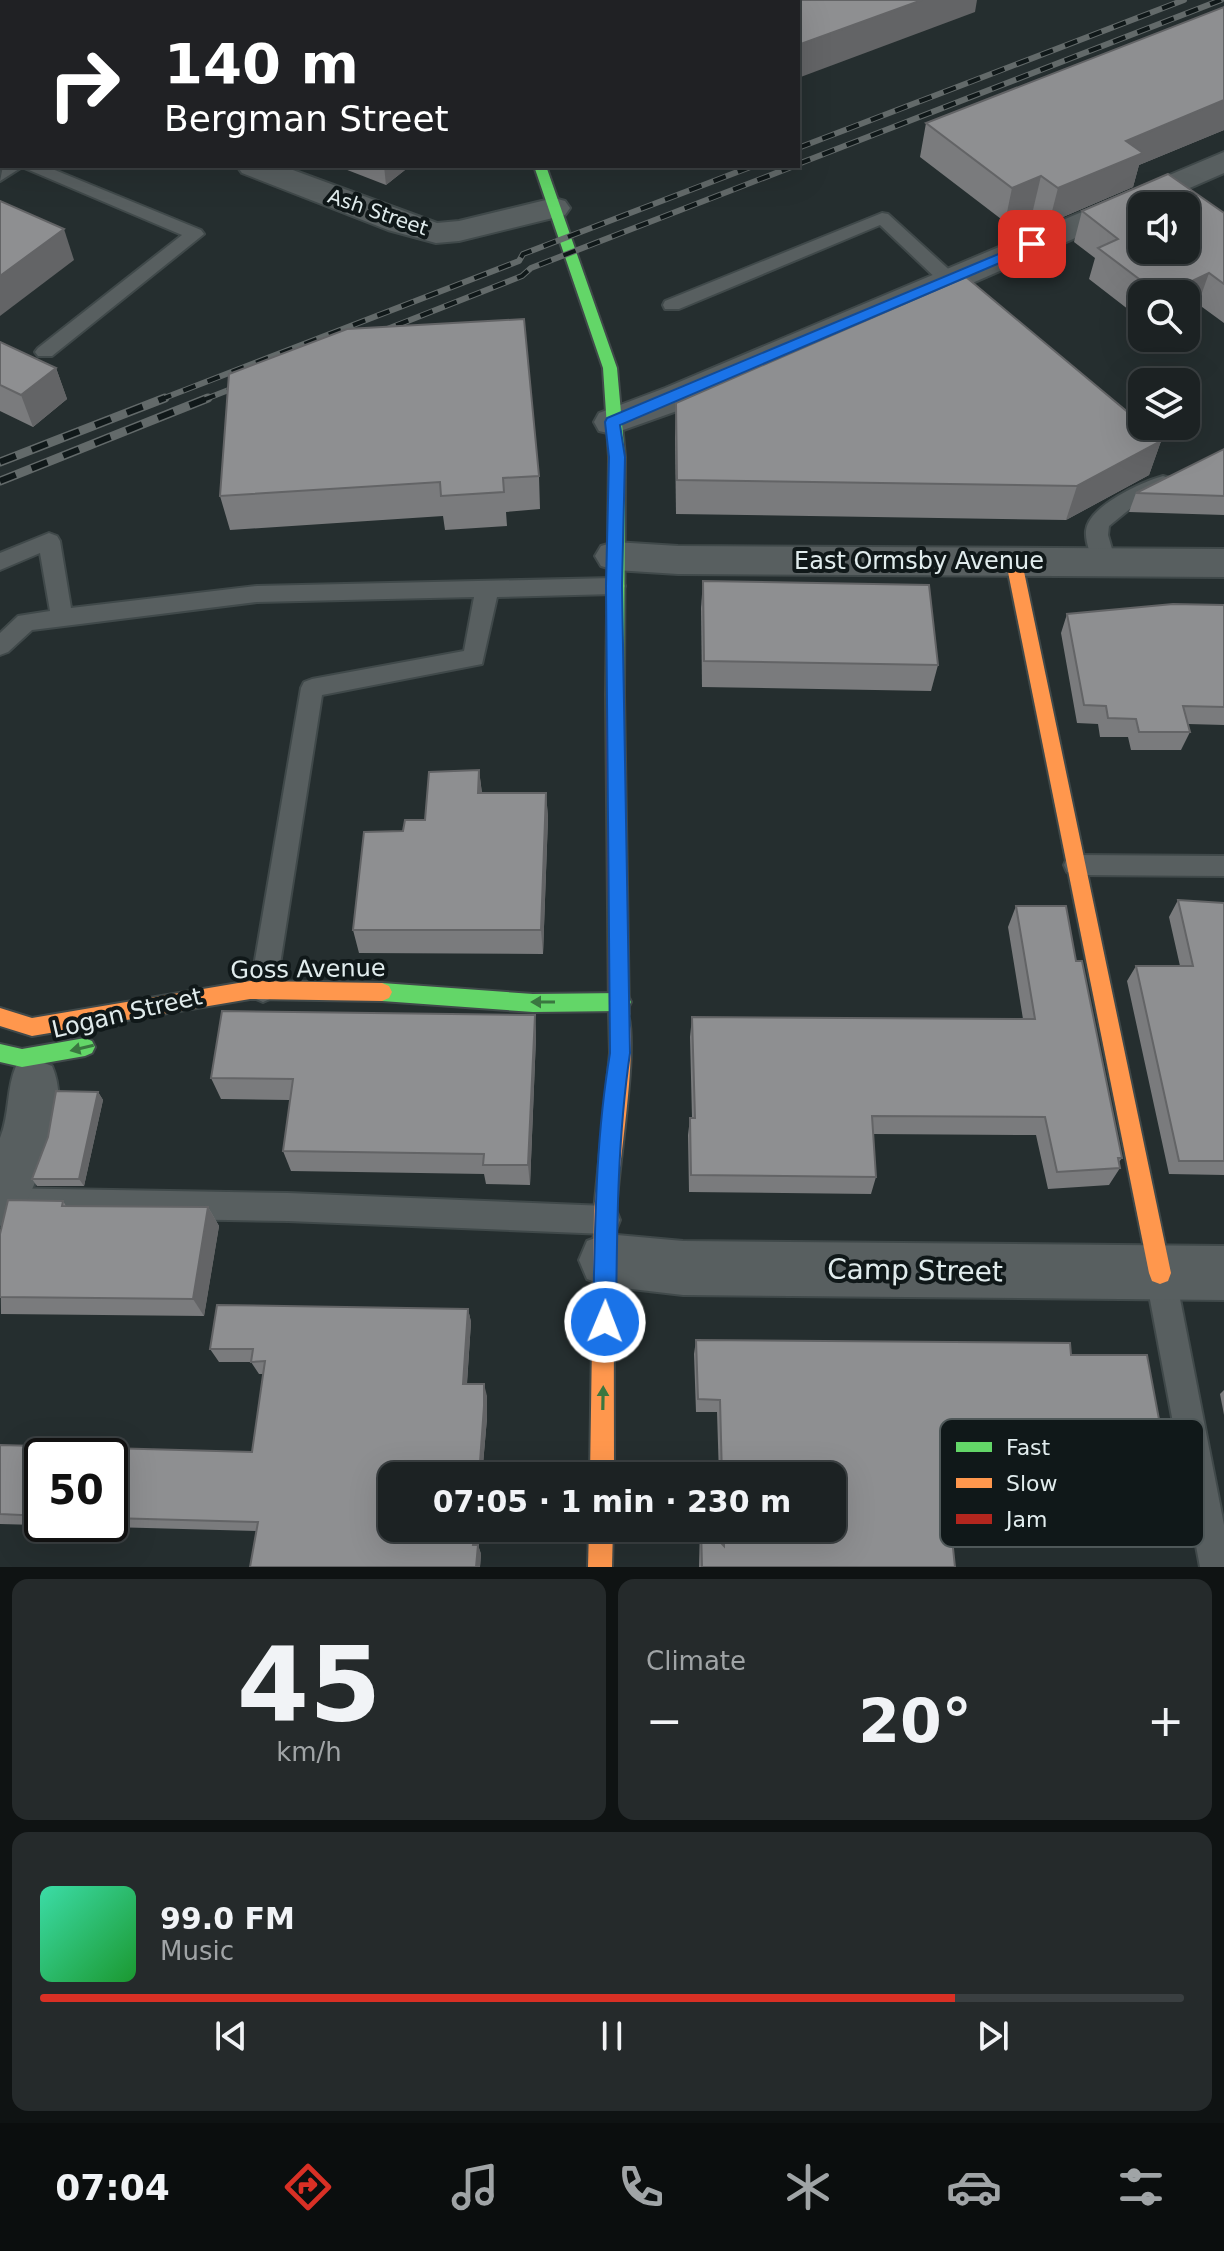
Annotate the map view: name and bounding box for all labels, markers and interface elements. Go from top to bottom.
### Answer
text: 140 m [164,31,359,96]
icon: right [32,32,136,136]
text: Bergman Street [164,98,449,139]
street label: Ash Street [325,184,431,240]
map controls [1128,192,1200,440]
button: sound [1128,192,1200,264]
pin [998,210,1066,278]
icon: arrive [1010,222,1054,266]
button: search [1128,280,1200,352]
button: layers [1128,368,1200,440]
street label: East Ormsby Avenue [794,547,1044,575]
street label: Goss Avenue [230,954,386,984]
street label: Logan Street [49,982,205,1044]
one-way arrow [530,996,555,1008]
one-way arrow [69,1042,94,1055]
street label: Camp Street [827,1252,1003,1289]
position arrow [563,1280,647,1364]
one-way arrow [597,1385,609,1410]
legend [940,1419,1204,1547]
text: Fast [1006,1435,1051,1460]
speed limit sign: 50 [24,1438,128,1542]
text: Slow [1006,1471,1058,1496]
text: 07:05 · 1 min · 230 m [433,1484,791,1519]
text: Jam [1004,1507,1047,1532]
text: 45 [237,1624,381,1746]
text: Climate [646,1646,746,1676]
text: 20° [858,1686,972,1756]
text: − [646,1695,683,1746]
text: + [1147,1695,1184,1746]
text: km/h [276,1737,342,1767]
text: 99.0 FM [160,1901,295,1936]
text: Music [160,1936,234,1966]
icon: previous [209,2014,253,2058]
icon: pause [590,2014,634,2058]
icon: next [971,2014,1015,2058]
icon: directions [280,2159,336,2215]
icon: music [447,2159,503,2215]
icon: phone [613,2159,669,2215]
icon: climate [780,2159,836,2215]
icon: car [946,2159,1002,2215]
icon: filters [1113,2159,1169,2215]
text: 07:04 [55,2167,170,2208]

